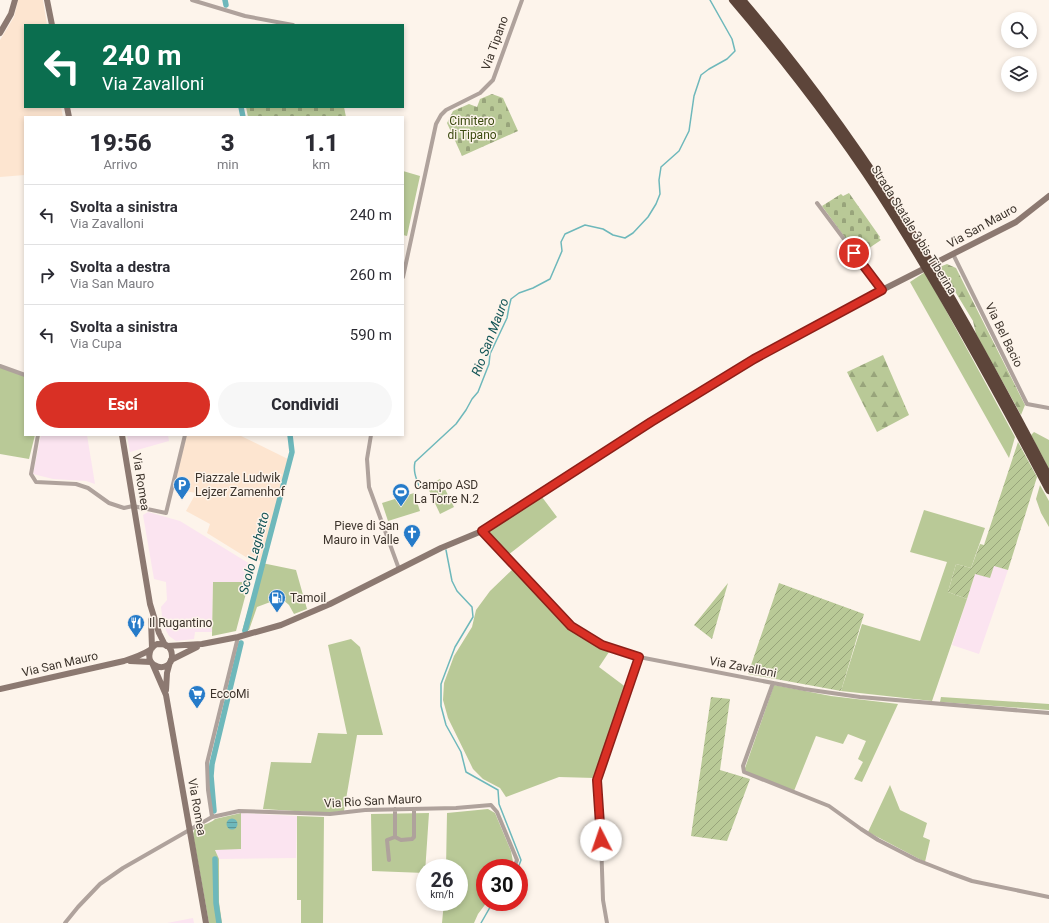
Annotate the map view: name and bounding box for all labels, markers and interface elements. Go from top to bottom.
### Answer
map controls [1001,12,1037,92]
button: search [1001,12,1037,48]
street label: Via Tipano [479,14,511,72]
text: 240 m [102,39,181,72]
icon: left [36,40,88,92]
button: layers [1001,56,1037,92]
text: Via Zavalloni [102,73,204,94]
park label: Cimitero di Tipano [447,114,497,142]
text: 19:56 [89,129,152,157]
text: 3 [221,129,235,157]
text: 1.1 [304,129,339,157]
text: Arrivo [103,157,137,172]
text: min [217,157,239,172]
text: km [312,157,330,172]
street label: Strada Statale 3 bis Tiberina [868,163,960,297]
text: Svolta a sinistra [70,198,178,216]
street label: Via San Mauro [945,201,1020,251]
icon: left [36,204,58,226]
text: 240 m [350,206,392,224]
text: Via Zavalloni [70,216,144,231]
pin [837,236,871,270]
icon: arrive [843,242,865,264]
text: Svolta a destra [70,258,170,276]
icon: right [36,264,58,286]
text: 260 m [350,266,392,284]
text: Via San Mauro [70,276,154,291]
water label: Rio San Mauro [468,296,512,378]
street label: Via Bel Bacio [982,301,1026,370]
text: Svolta a sinistra [70,318,178,336]
icon: left [36,324,58,346]
text: 590 m [350,326,392,344]
text: Via Cupa [70,336,122,351]
button: Esci [36,382,210,428]
button: Condividi [218,382,392,428]
street label: Via Romea [130,452,152,512]
place label: Piazzale Ludwik Lejzer Zamenhof [195,471,286,499]
parking icon: Piazzale Ludwik Lejzer Zamenhof [172,475,192,500]
place label: Campo ASD La Torre N.2 [414,478,479,506]
sports icon: Campo ASD La Torre N.2 [391,482,411,507]
water label: Scolo Laghetto [236,510,272,596]
place label: Pieve di San Mauro in Valle [323,519,399,547]
church icon: Pieve di San Mauro in Valle [402,523,422,548]
fuel station icon: Tamoil [267,588,287,613]
place label: Tamoil [290,591,326,605]
restaurant icon: Il Rugantino [126,613,146,638]
place label: Il Rugantino [149,616,213,630]
street label: Via San Mauro [21,648,100,680]
street label: Via Zavalloni [708,654,778,680]
supermarket icon: EccoMi [187,684,207,709]
place label: EccoMi [210,687,250,701]
street label: Via Romea [185,777,209,837]
street label: Via Rio San Mauro [324,791,422,811]
position arrow [580,819,622,861]
speed limit sign: 30 [476,859,528,911]
text: 26 [431,868,453,892]
text: km/h [430,889,454,900]

